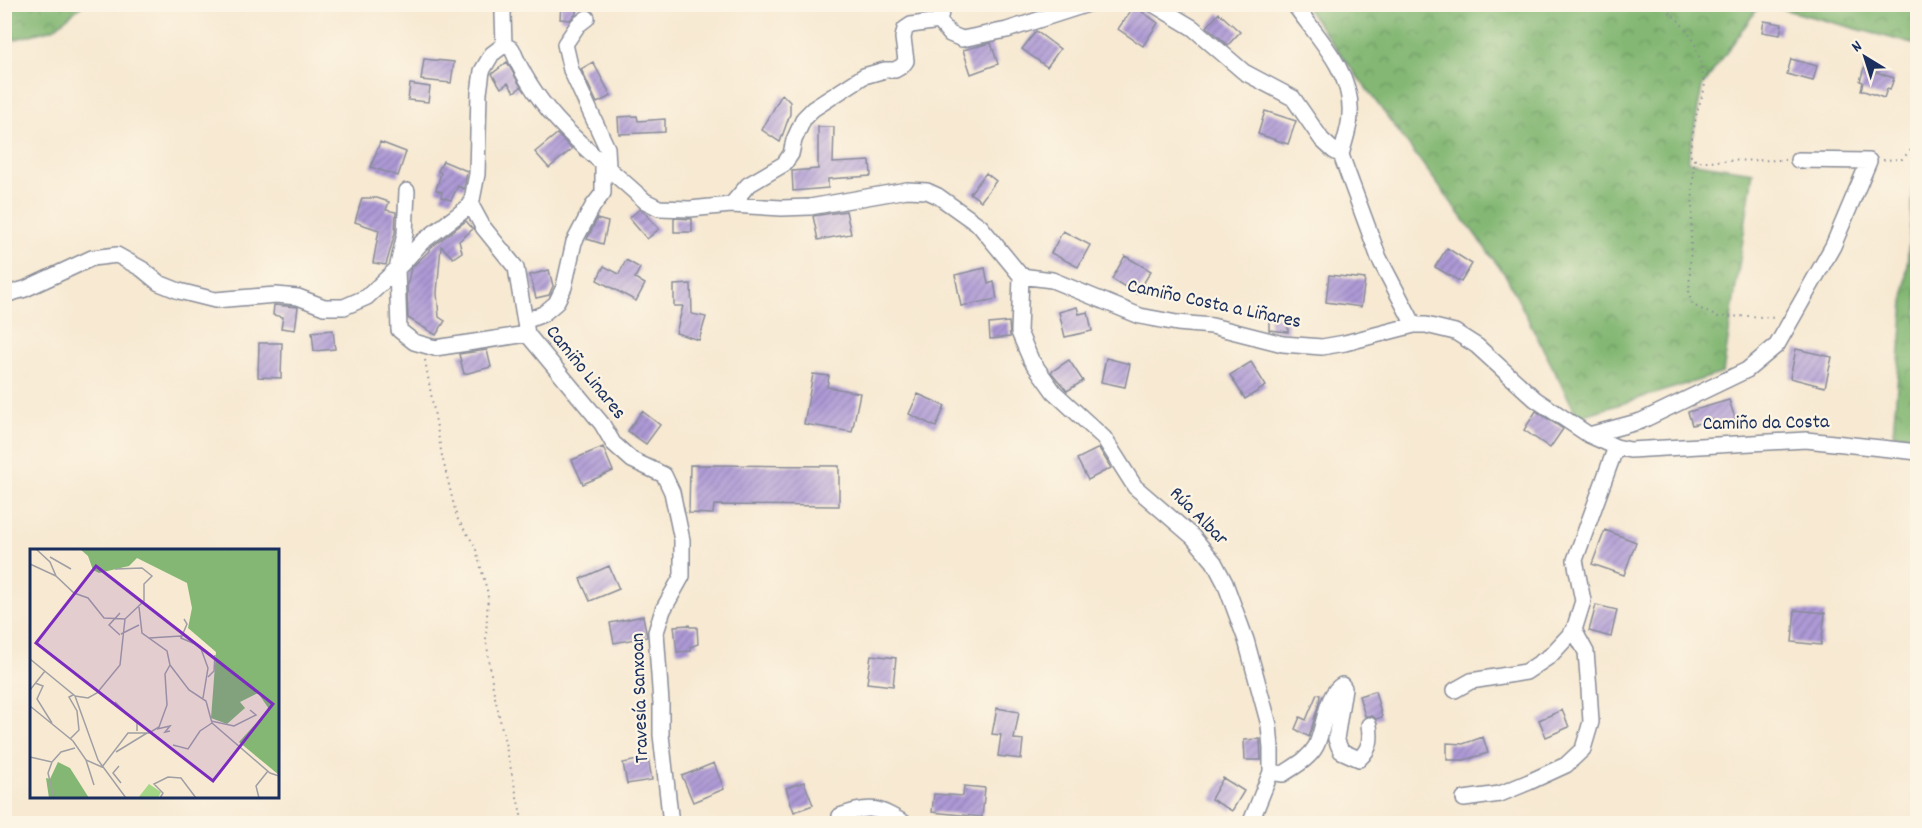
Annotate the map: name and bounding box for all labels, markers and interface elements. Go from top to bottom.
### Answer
north arrow [1835,27,1895,87]
text: N [1847,36,1868,59]
street label: Camiño Costa a Liñares [1125,273,1303,337]
street label: Camiño Linares [538,320,632,426]
street label: Camiño da Costa [1702,409,1830,439]
street label: Rúa Albar [1162,481,1234,553]
inset map [30,549,279,798]
street label: Travesía Sanxoan [625,632,657,764]

